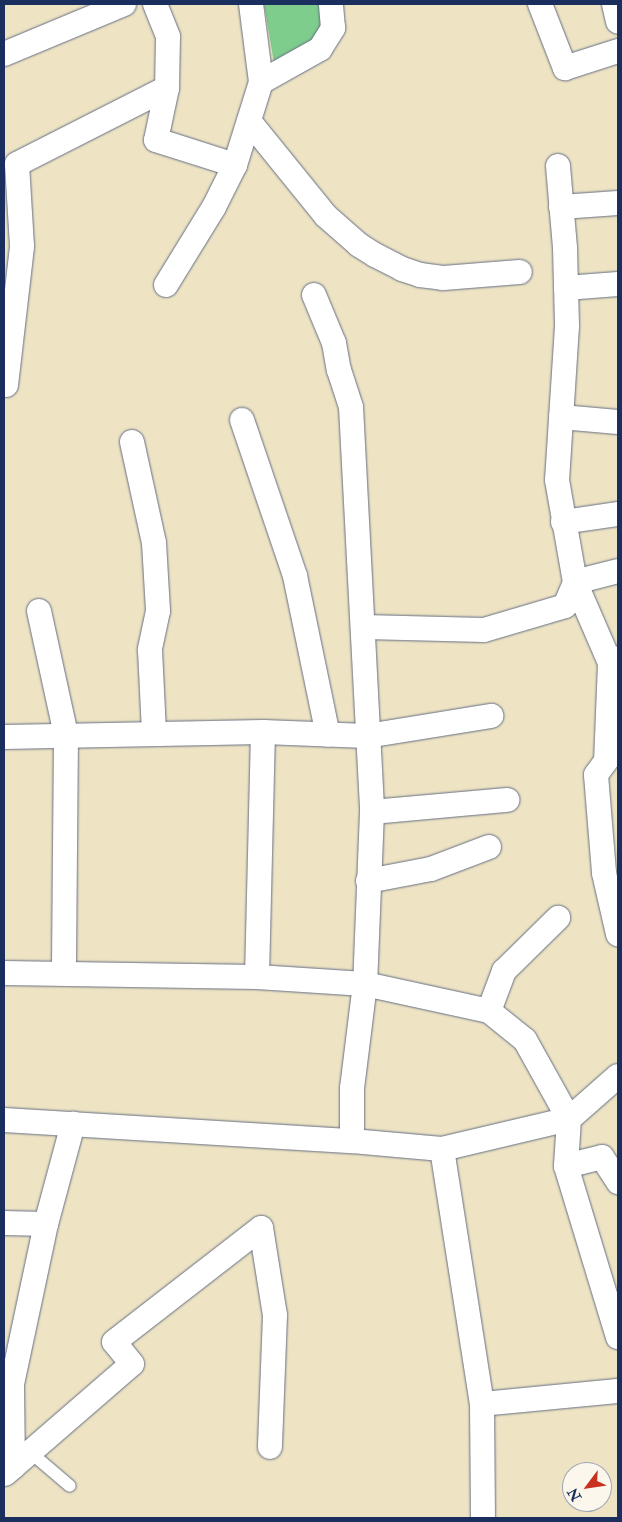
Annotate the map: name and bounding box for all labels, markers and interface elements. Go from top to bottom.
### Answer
north arrow [562,1462,612,1512]
text: N [564,1485,585,1504]

